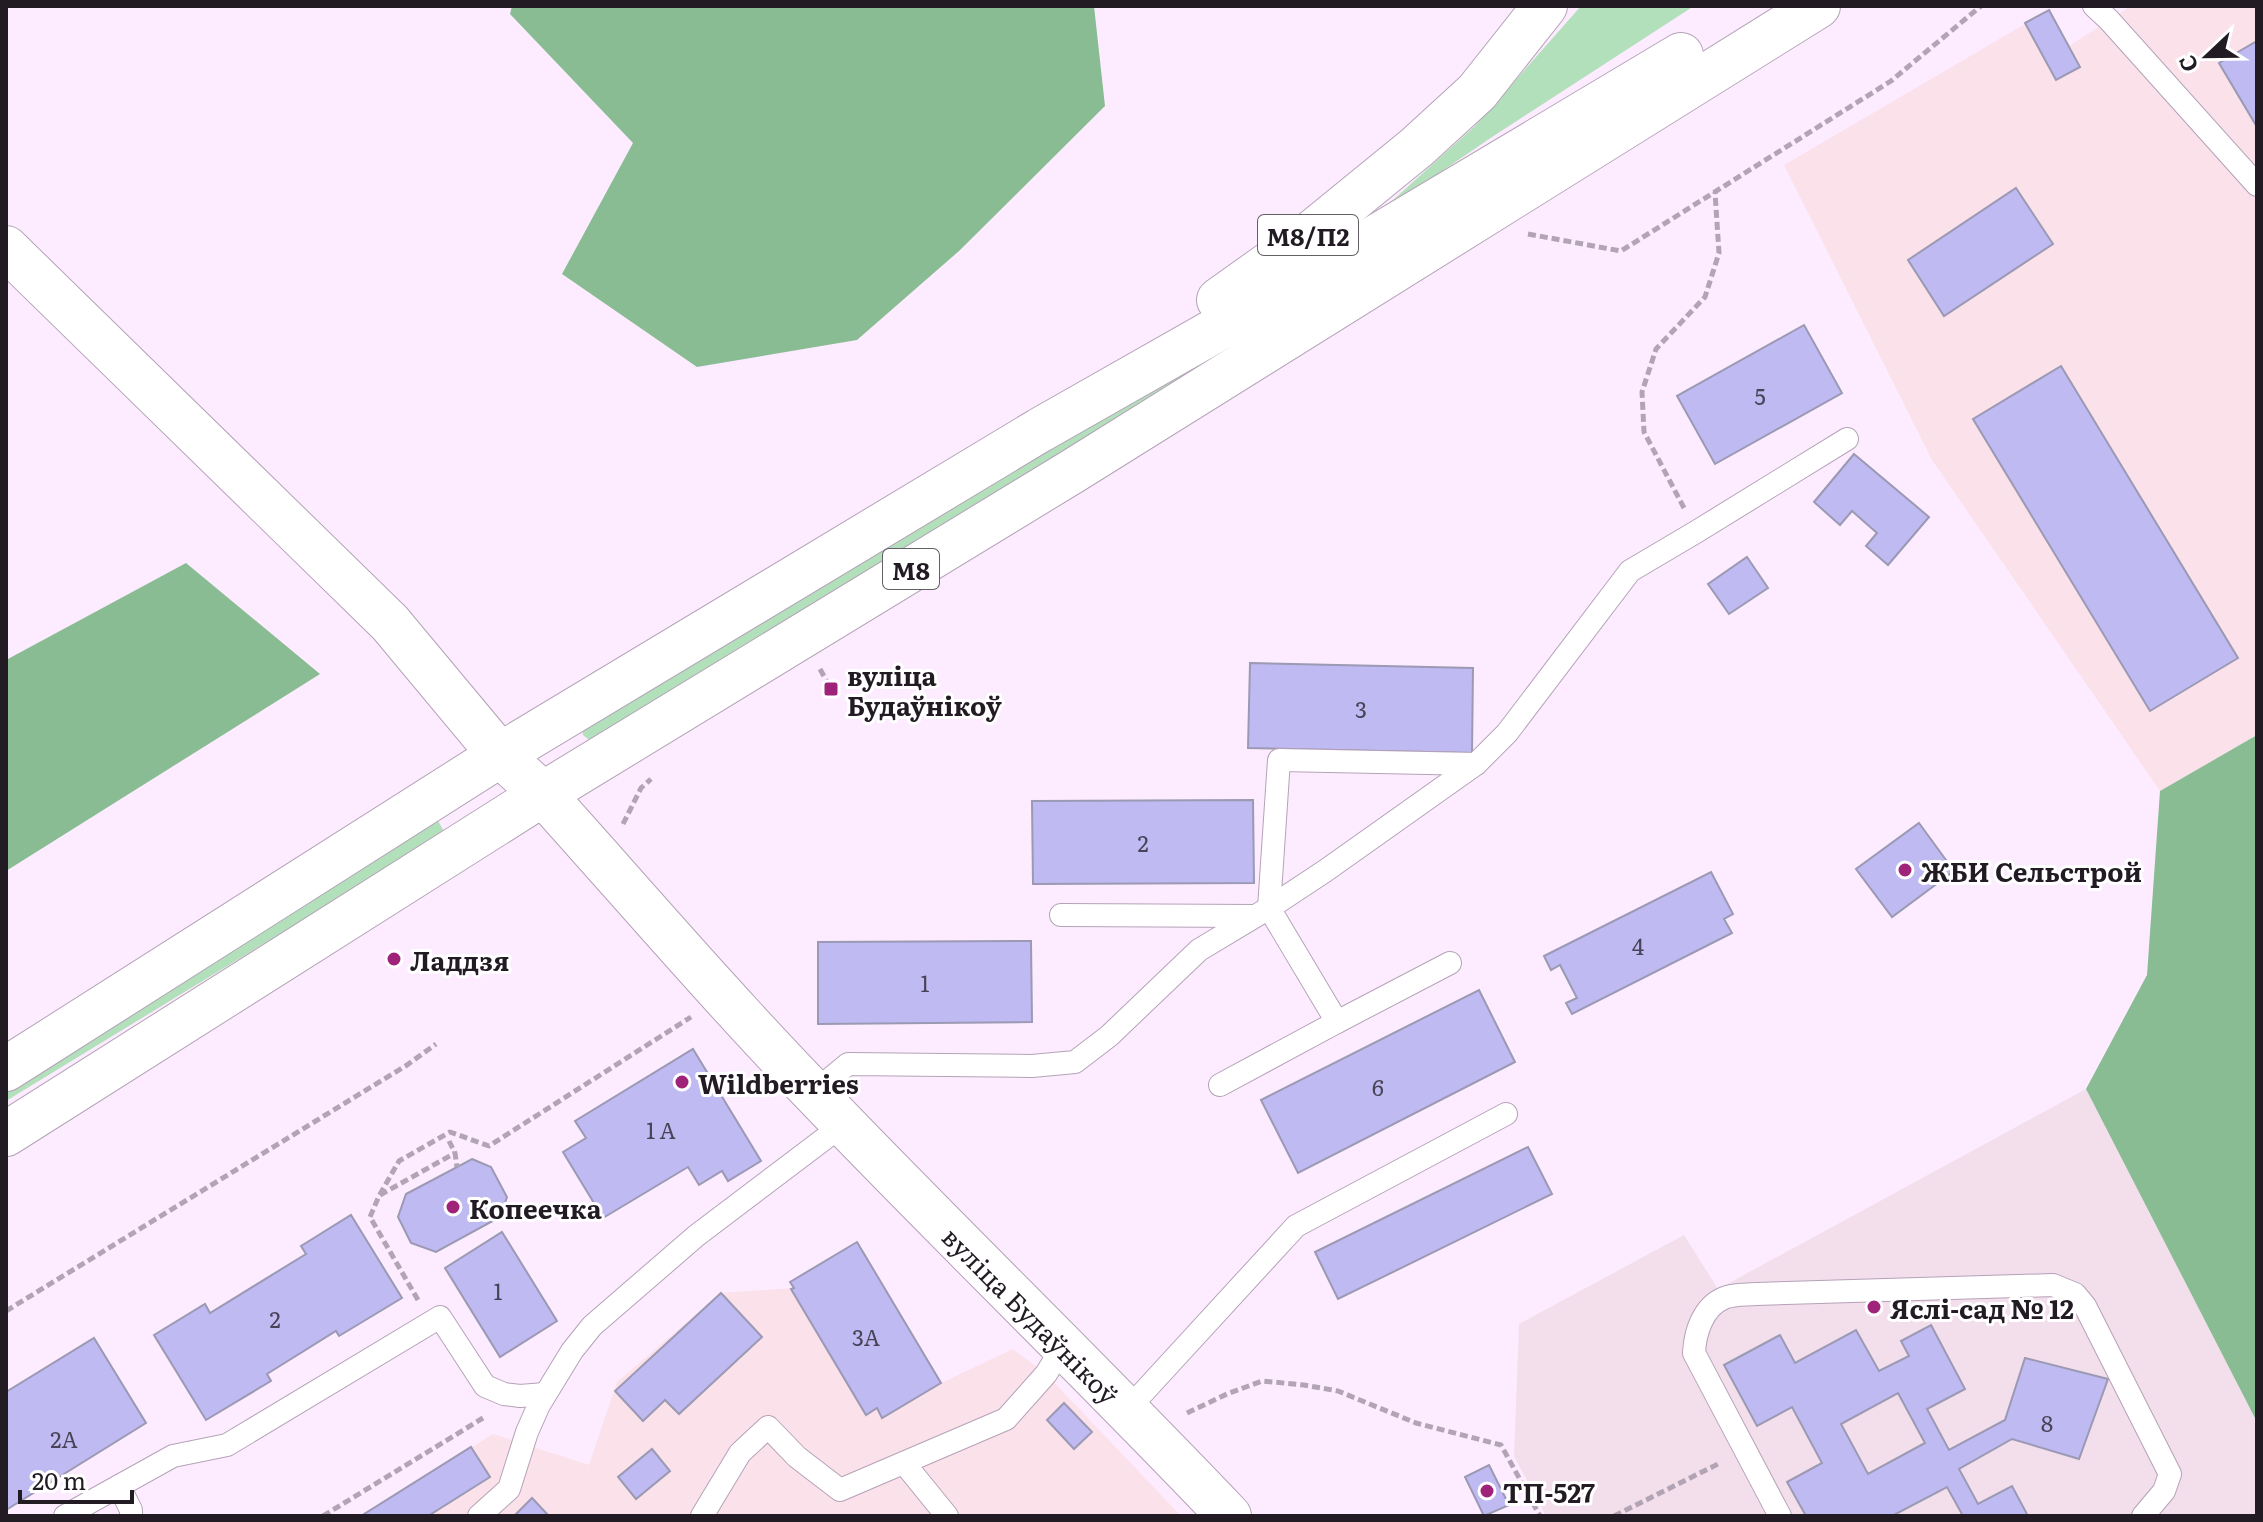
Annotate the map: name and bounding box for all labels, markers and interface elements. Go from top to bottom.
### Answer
north arrow [2167,16,2247,96]
text: С [2169,51,2205,77]
road number: М8/П2 [1258,215,1358,255]
house number: 5 [1754,379,1766,412]
road number: М8 [883,549,939,589]
place label: вуліца Будаўнікоў [847,655,1002,724]
marker: вуліца Будаўнікоў [822,680,840,698]
house number: 3 [1355,692,1367,725]
house number: 2 [1137,826,1149,859]
place label: ЖБИ Сельстрой [1921,851,2142,890]
marker: ЖБИ Сельстрой [1896,861,1914,879]
house number: 4 [1632,929,1644,962]
place label: Ладдзя [410,940,509,979]
marker: Ладдзя [385,950,403,968]
house number: 1 [921,966,930,999]
place label: Wildberries [698,1063,859,1102]
house number: 6 [1372,1070,1384,1103]
marker: Wildberries [673,1073,691,1091]
house number: 1 А [646,1113,676,1146]
place label: Копеечка [469,1188,602,1227]
marker: Копеечка [444,1198,462,1216]
street label: вуліца Будаўнікоў [935,1217,1129,1412]
house number: 1 [494,1274,503,1307]
place label: Яслі-сад № 12 [1890,1288,2074,1327]
marker: Яслі-сад № 12 [1865,1298,1883,1316]
house number: 2 [269,1302,281,1335]
house number: 3А [852,1320,880,1353]
house number: 8 [2041,1406,2053,1439]
house number: 2А [50,1422,78,1455]
scale bar [20,1454,132,1504]
text: 20 m [32,1462,86,1497]
place label: ТП-527 [1503,1472,1595,1511]
marker: ТП-527 [1478,1482,1496,1500]

